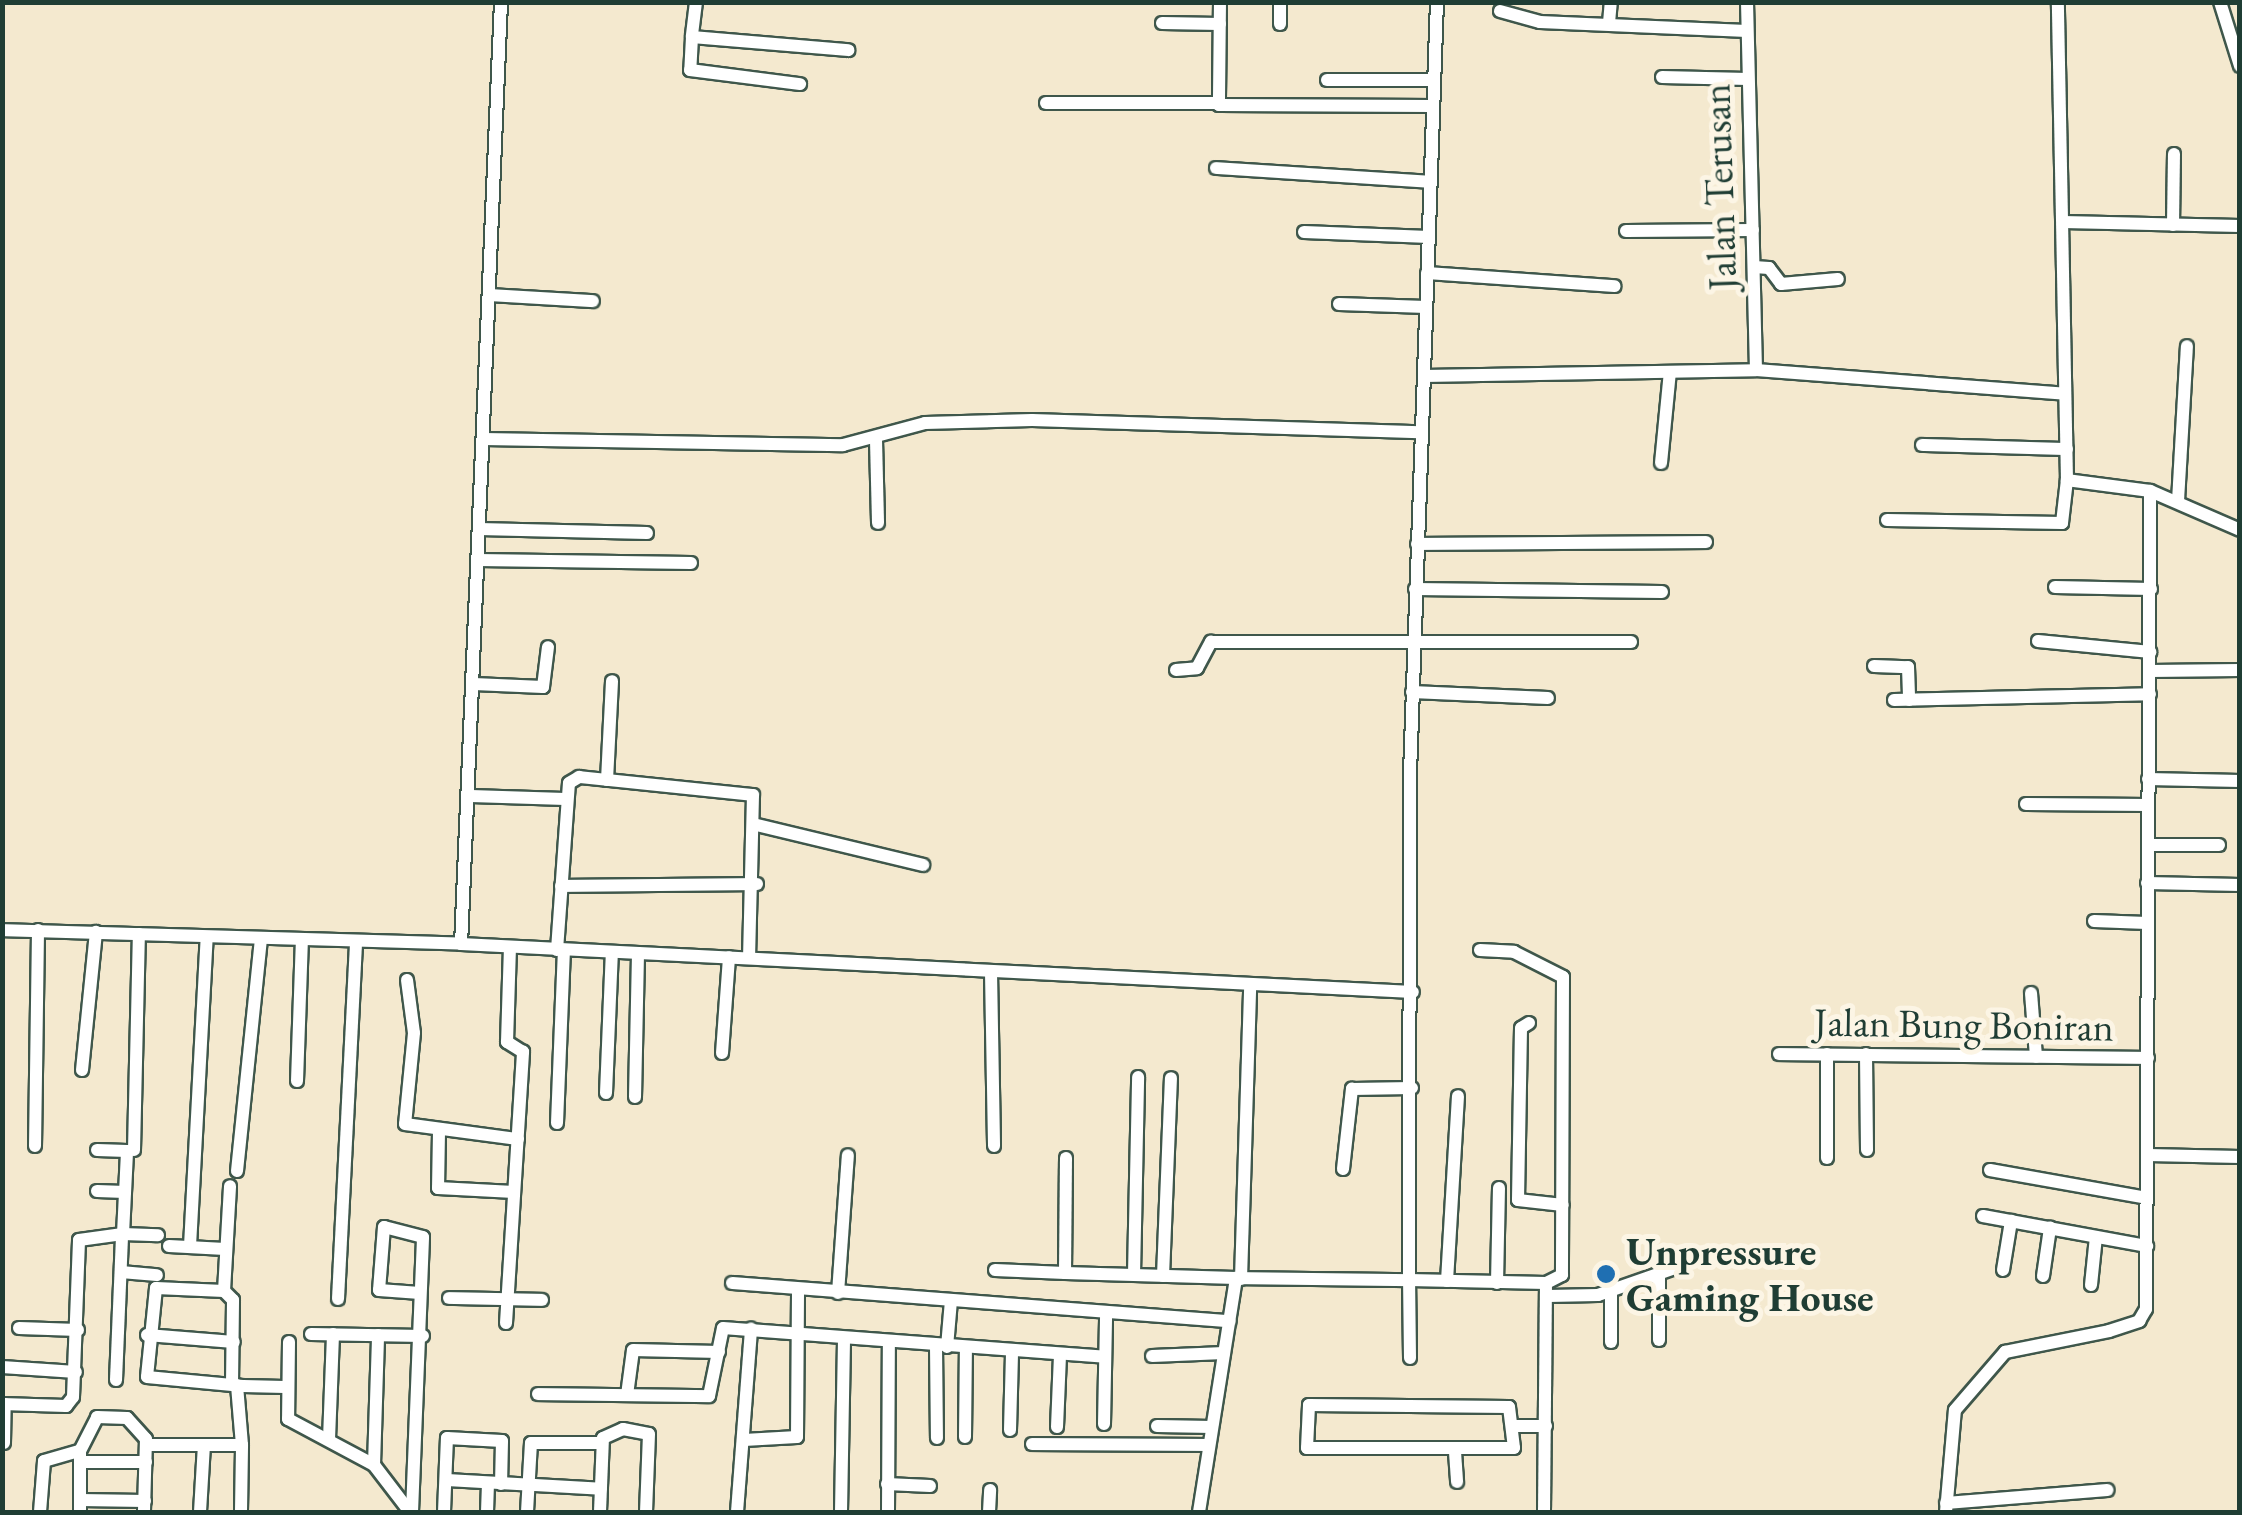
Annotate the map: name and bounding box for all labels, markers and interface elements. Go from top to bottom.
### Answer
street label: Jalan Terusan [1691,83,1747,291]
street label: Jalan Bung Boniran [1814,997,2114,1051]
place label: Unpressure Gaming House [1626,1227,1874,1321]
marker: Unpressure Gaming House [1595,1263,1617,1285]

